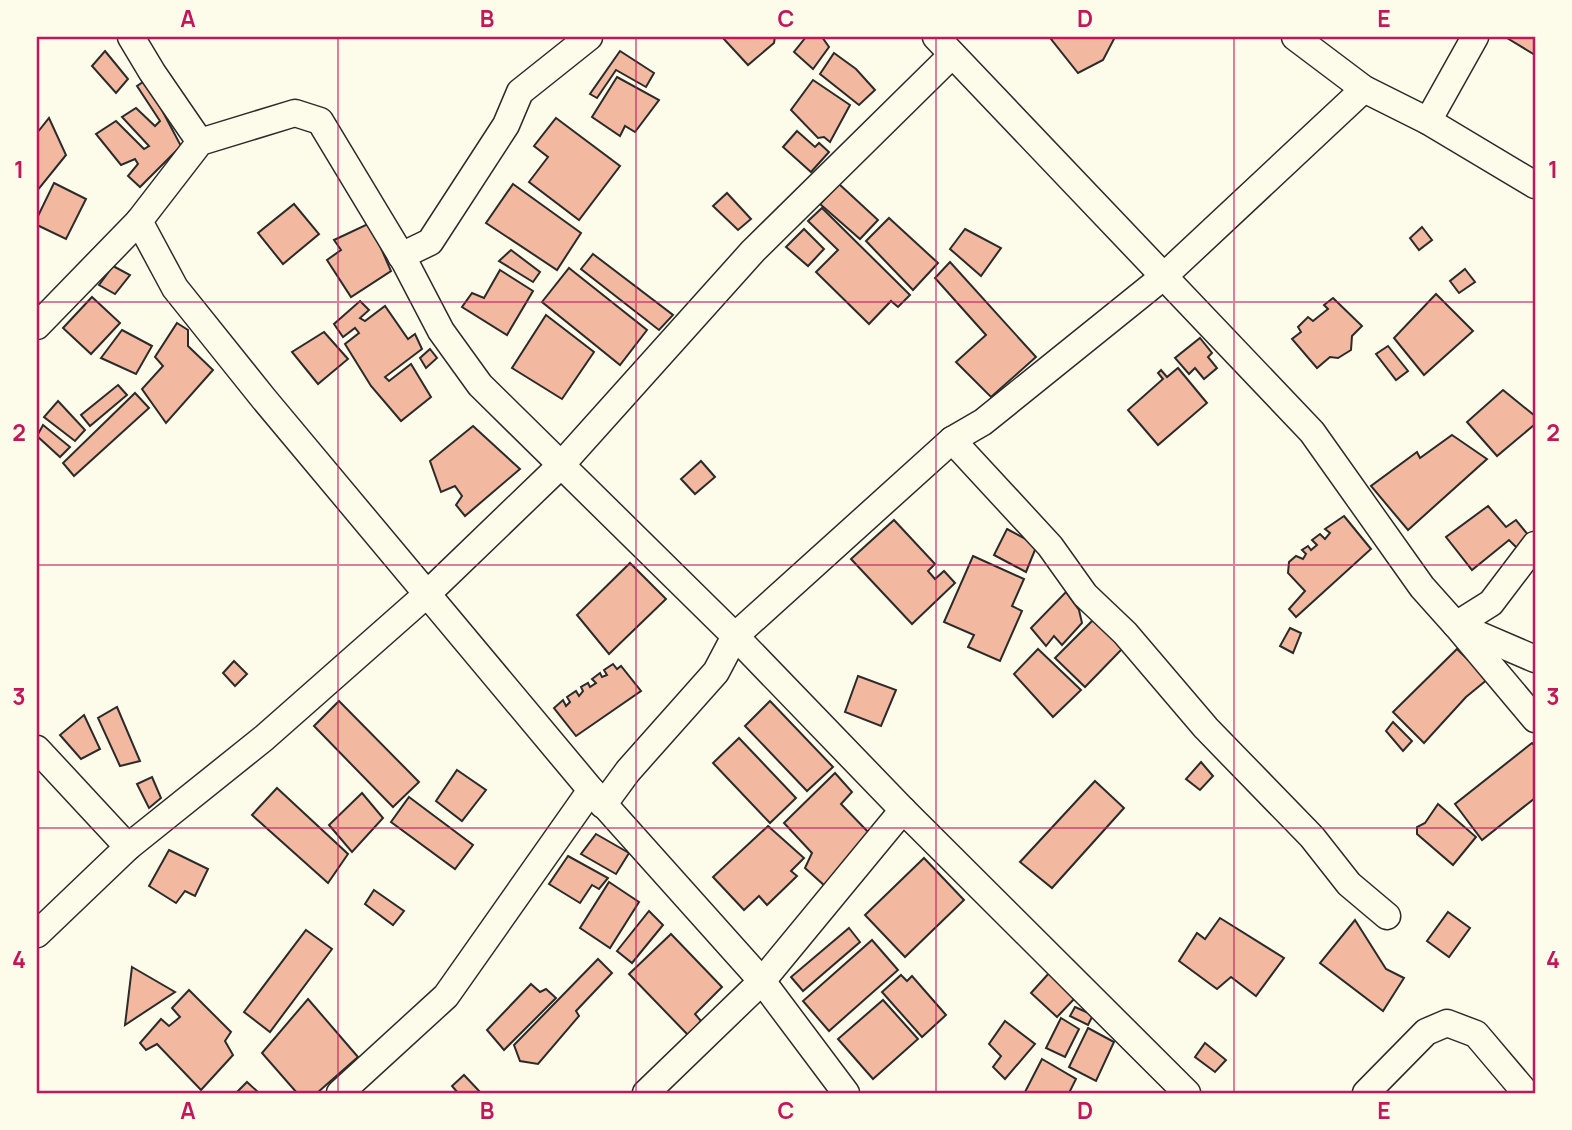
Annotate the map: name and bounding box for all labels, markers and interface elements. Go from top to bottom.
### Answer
text: A [180,2,196,34]
text: B [480,2,494,34]
text: C [778,2,795,34]
text: D [1077,2,1093,34]
text: E [1377,2,1391,34]
text: 1 [14,153,24,185]
text: 1 [1548,153,1558,185]
text: 2 [12,416,26,448]
text: 2 [1546,416,1560,448]
text: 3 [12,680,26,712]
text: 3 [1546,680,1560,712]
text: 4 [12,943,26,975]
text: 4 [1546,943,1560,975]
text: A [180,1094,196,1126]
text: B [480,1094,494,1126]
text: C [778,1094,795,1126]
text: D [1077,1094,1093,1126]
text: E [1377,1094,1391,1126]

